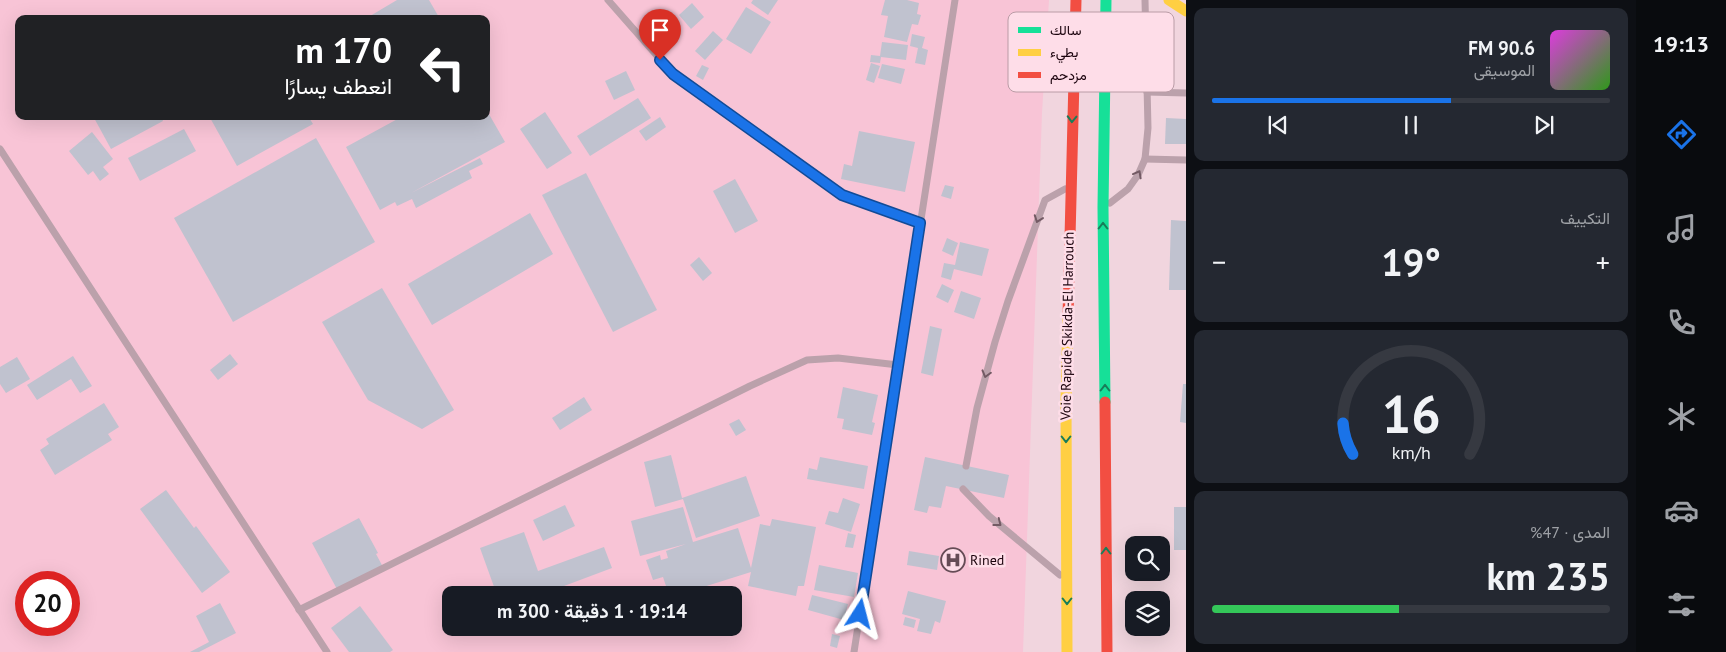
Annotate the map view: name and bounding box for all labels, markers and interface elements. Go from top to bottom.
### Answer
pin [639,9,681,60]
legend [1008,12,1174,92]
icon: arrive [646,16,674,44]
text: سالك [1050,21,1081,39]
text: 170 m [295,27,392,73]
text: 19:13 [1653,30,1709,58]
icon: left [410,35,475,100]
text: 90.6 FM [1468,36,1535,60]
text: بطيء [1050,43,1078,64]
text: الموسيقى [1474,60,1535,80]
text: مزدحم [1050,66,1087,84]
text: انعطف يسارًا [285,72,392,100]
icon: previous [1264,111,1292,139]
icon: pause [1397,111,1425,139]
icon: next [1530,111,1558,139]
one-way arrow [1067,115,1077,123]
icon: directions [1664,117,1699,152]
one-way arrow [1131,170,1141,179]
text: التكييف [1560,208,1610,228]
icon: music [1664,211,1699,246]
one-way arrow [1034,215,1044,223]
one-way arrow [1098,222,1108,230]
street label: Voie Rapide Skikda-El Harrouch [1056,232,1078,421]
text: 19° [1381,237,1441,286]
text: − [1212,243,1226,280]
text: + [1596,243,1610,280]
icon: phone [1664,305,1699,340]
one-way arrow [982,369,992,377]
text: 16 [1382,380,1440,447]
one-way arrow [1100,384,1110,392]
icon: climate [1664,399,1699,434]
one-way arrow [1061,435,1071,443]
text: km/h [1391,441,1431,464]
icon: car [1664,493,1699,528]
one-way arrow [992,517,1001,525]
text: المدى · 47% [1530,522,1610,542]
map controls [1125,536,1170,636]
button: search [1125,536,1170,581]
hospital icon: Rined [940,547,966,573]
one-way arrow [1101,547,1111,554]
place label: Rined [970,551,1004,569]
text: 235 km [1486,551,1610,600]
speed limit sign: 20 [15,571,80,636]
position arrow [833,587,885,639]
icon: filters [1664,587,1699,622]
button: layers [1125,591,1170,636]
one-way arrow [1062,598,1072,605]
text: 19:14 · 1 دقيقة · 300 m [497,599,687,623]

